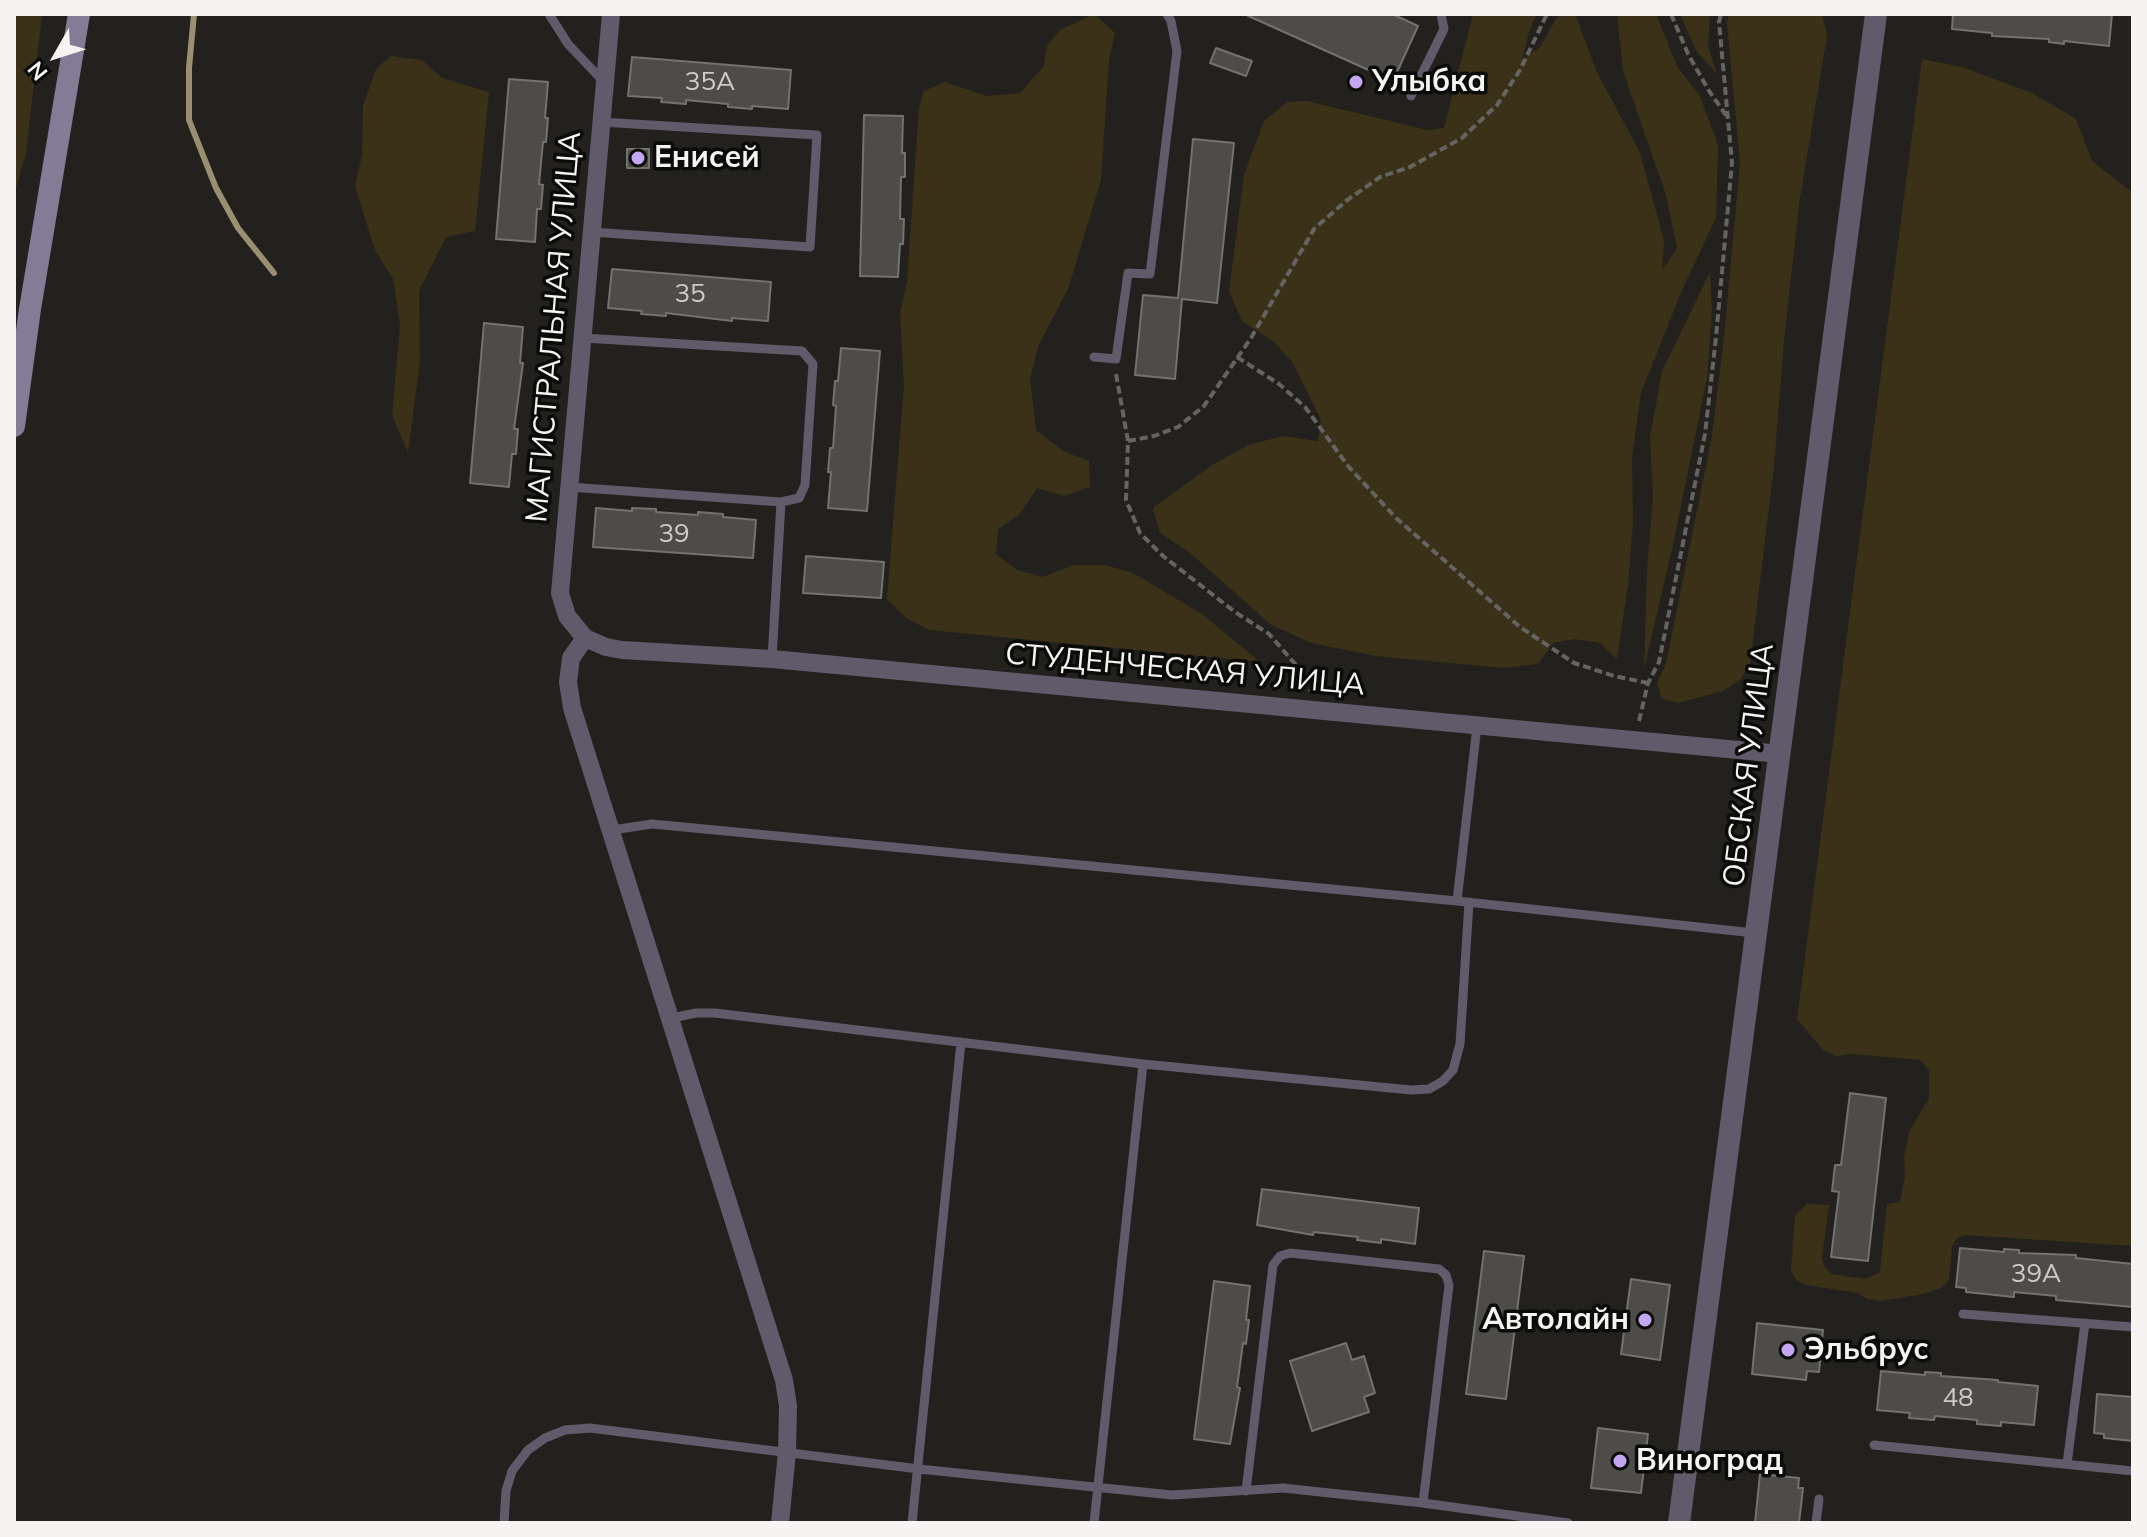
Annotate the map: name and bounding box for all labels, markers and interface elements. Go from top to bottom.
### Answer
north arrow [16,16,96,96]
text: N [21,56,53,86]
place label: Улыбка [1372,64,1486,100]
house number: 35А [685,66,735,98]
marker: Улыбка [1347,73,1365,91]
street label: МАГИСТРАЛЬНАЯ УЛИЦА [519,130,589,524]
place label: Енисей [654,140,760,176]
marker: Енисей [629,149,647,167]
house number: 35 [674,278,706,310]
house number: 39 [658,518,690,550]
street label: СТУДЕНЧЕСКАЯ УЛИЦА [1004,636,1366,704]
street label: ОБСКАЯ УЛИЦА [1716,641,1782,889]
house number: 39А [2011,1258,2061,1290]
place label: Автолайн [1482,1302,1629,1338]
marker: Автолайн [1636,1311,1654,1329]
place label: Эльбрус [1804,1332,1929,1368]
marker: Эльбрус [1779,1341,1797,1359]
house number: 48 [1942,1382,1974,1414]
place label: Виноград [1636,1443,1783,1479]
marker: Виноград [1611,1452,1629,1470]

